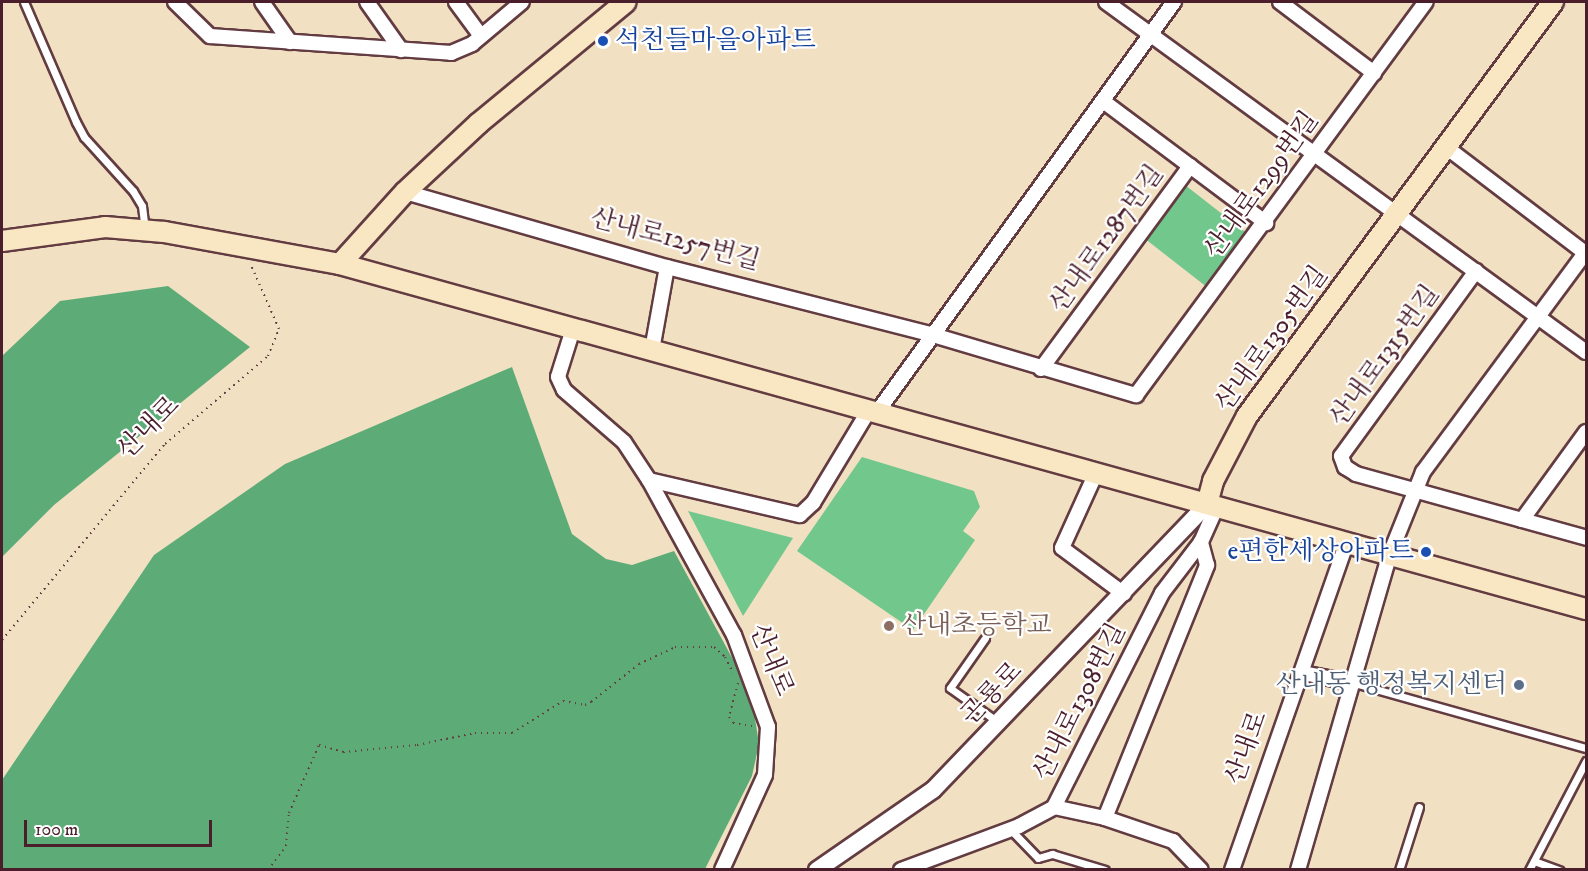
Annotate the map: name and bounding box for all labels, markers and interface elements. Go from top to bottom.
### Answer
place label: 석천들마을아파트 [615,25,816,57]
marker: 석천들마을아파트 [596,34,610,48]
street label: 산내로1299번길 [1198,106,1326,264]
street label: 산내로1287번길 [1043,159,1171,319]
street label: 산내로1257번길 [587,202,763,278]
street label: 산내로1305번길 [1209,260,1335,418]
street label: 산내로1315번길 [1323,279,1447,433]
street label: 산내로 [111,390,187,466]
place label: e편한세상아파트 [1227,536,1414,568]
marker: e편한세상아파트 [1419,545,1433,559]
place label: 산내초등학교 [901,610,1052,642]
street label: 산내로1308번길 [1027,618,1133,786]
street label: 산내로 [742,619,800,701]
marker: 산내초등학교 [882,619,896,633]
street label: 곤룡로 [955,656,1029,732]
place label: 산내동 행정복지센터 [1275,669,1507,701]
marker: 산내동 행정복지센터 [1512,678,1526,692]
street label: 산내로 [1219,707,1275,789]
scale bar [27,808,214,846]
text: 100 m [35,819,78,841]

